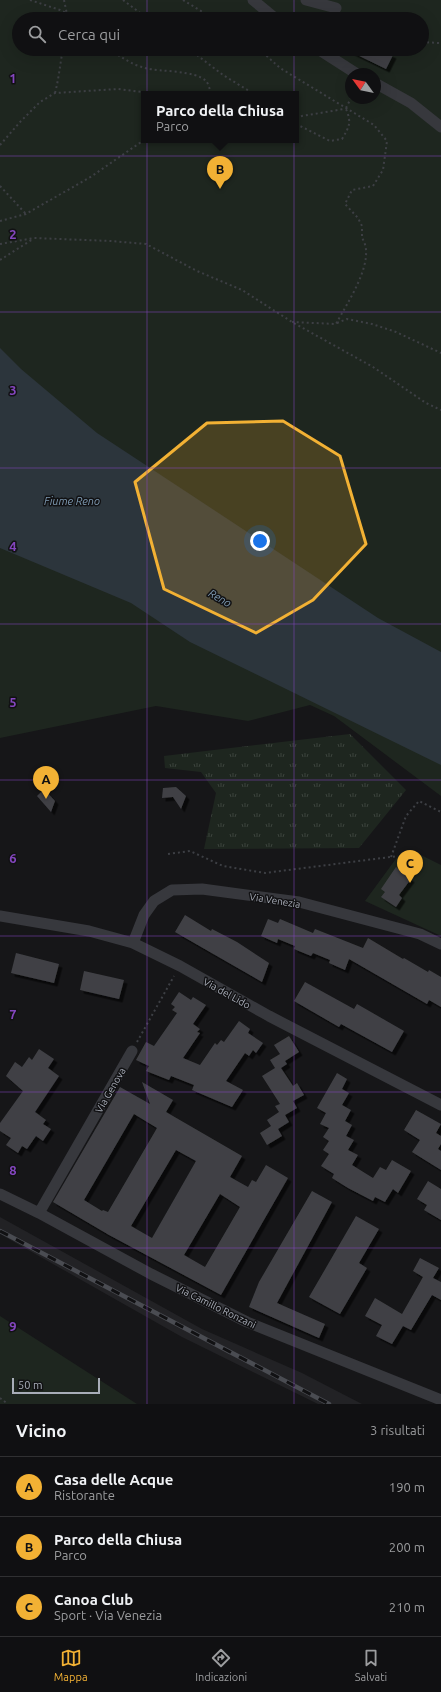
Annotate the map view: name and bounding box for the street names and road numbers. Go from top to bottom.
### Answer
street label: Via Venezia [249,891,301,910]
street label: Via del Lido [201,976,252,1011]
street label: Via Genova [93,1066,128,1115]
street label: Via Camillo Ronzani [174,1282,258,1331]

